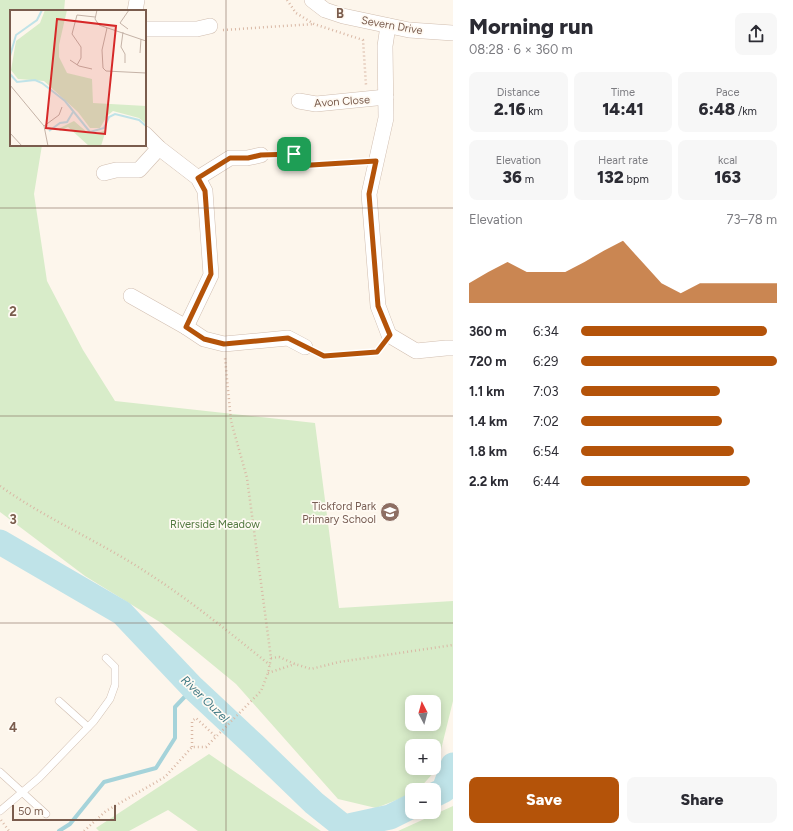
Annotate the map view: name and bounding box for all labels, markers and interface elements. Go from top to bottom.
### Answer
text: B [336,6,344,21]
inset map [10,10,146,146]
text: Morning run [469,13,593,40]
button: share [735,13,777,55]
street label: Severn Drive [360,14,424,37]
text: 08:28 · 6 × 360 m [469,42,573,57]
text: Distance [497,86,540,99]
text: Time [611,86,635,99]
text: Pace [716,86,740,99]
street label: Avon Close [314,93,370,110]
text: 2.16 [494,99,525,119]
text: 14:41 [602,99,644,119]
text: 6:48 [698,99,735,119]
text: km [525,105,543,118]
text: /km [735,105,757,118]
pin [277,137,311,171]
icon: arrive [283,143,305,165]
text: Elevation [496,154,541,167]
text: Heart rate [598,154,648,167]
text: kcal [718,154,737,167]
text: 36 [503,167,522,187]
text: 132 [597,167,624,187]
text: 163 [714,167,741,187]
text: m [522,173,534,186]
text: bpm [624,173,649,186]
text: Elevation [469,212,522,227]
text: 73–78 m [727,212,777,227]
text: 2 [9,304,17,319]
text: 360 m [469,324,507,339]
text: 6:34 [533,324,559,339]
text: 720 m [469,354,507,369]
text: 6:29 [533,354,558,369]
text: 1.1 km [469,384,505,399]
text: 7:03 [533,384,559,399]
text: 1.4 km [469,414,507,429]
text: 7:02 [533,414,559,429]
text: 1.8 km [469,444,507,459]
text: 6:54 [533,444,559,459]
text: 2.2 km [469,474,509,489]
text: 6:44 [533,474,560,489]
place label: Tickford Park Primary School [302,500,377,526]
school or university icon: Tickford Park Primary School [379,501,401,523]
text: 3 [9,512,17,527]
park label: Riverside Meadow [170,518,260,531]
water label: River Ouzel [178,673,232,726]
north arrow [405,695,441,731]
map controls [405,695,441,819]
text: 4 [9,720,17,735]
button: + [405,739,441,775]
button: Save [469,777,619,823]
button: Share [627,777,777,823]
button: − [405,783,441,819]
scale bar [12,803,116,822]
text: 50 m [18,805,43,818]

